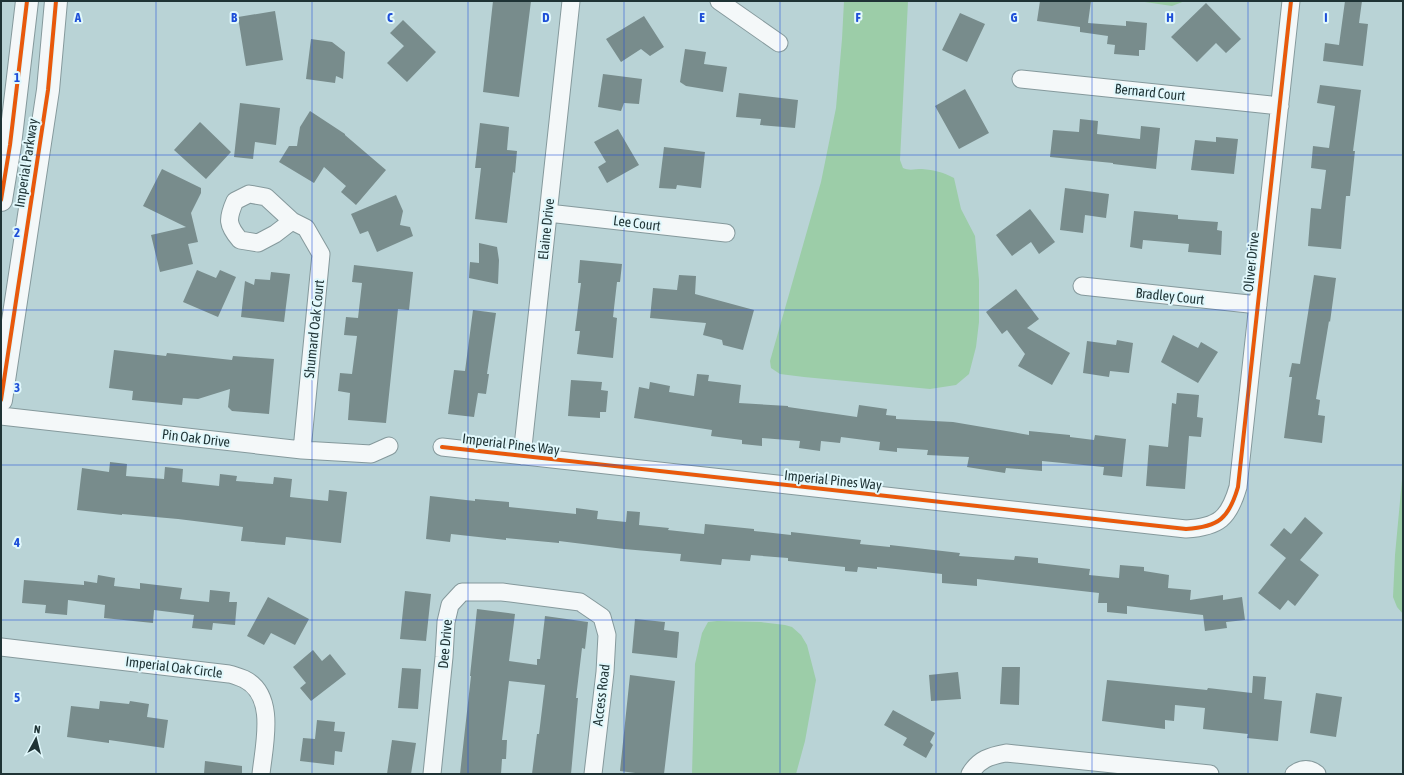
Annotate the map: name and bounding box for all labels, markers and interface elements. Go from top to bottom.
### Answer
text: A [74,10,82,25]
text: B [231,10,238,25]
text: C [387,10,393,25]
text: D [542,10,550,25]
text: E [699,10,705,25]
text: F [855,10,861,25]
text: G [1011,10,1018,25]
text: H [1166,10,1174,25]
text: I [1324,10,1328,25]
text: 1 [14,70,20,85]
street label: Bernard Court [1114,80,1186,104]
street label: Imperial Parkway [11,117,41,209]
street label: Elaine Drive [535,198,557,260]
street label: Lee Court [612,212,662,234]
text: 2 [14,225,20,240]
street label: Oliver Drive [1240,231,1262,293]
street label: Shumard Oak Court [301,279,327,379]
street label: Bradley Court [1135,284,1205,308]
text: 3 [14,380,20,395]
street label: Pin Oak Drive [161,426,231,450]
street label: Imperial Pines Way [461,430,561,458]
street label: Imperial Pines Way [783,467,883,493]
text: 4 [13,535,20,550]
street label: Dee Drive [435,619,455,669]
street label: Imperial Oak Circle [125,653,223,681]
street label: Access Road [589,663,613,727]
text: 5 [14,690,20,705]
north arrow [16,719,56,759]
text: N [33,723,41,735]

